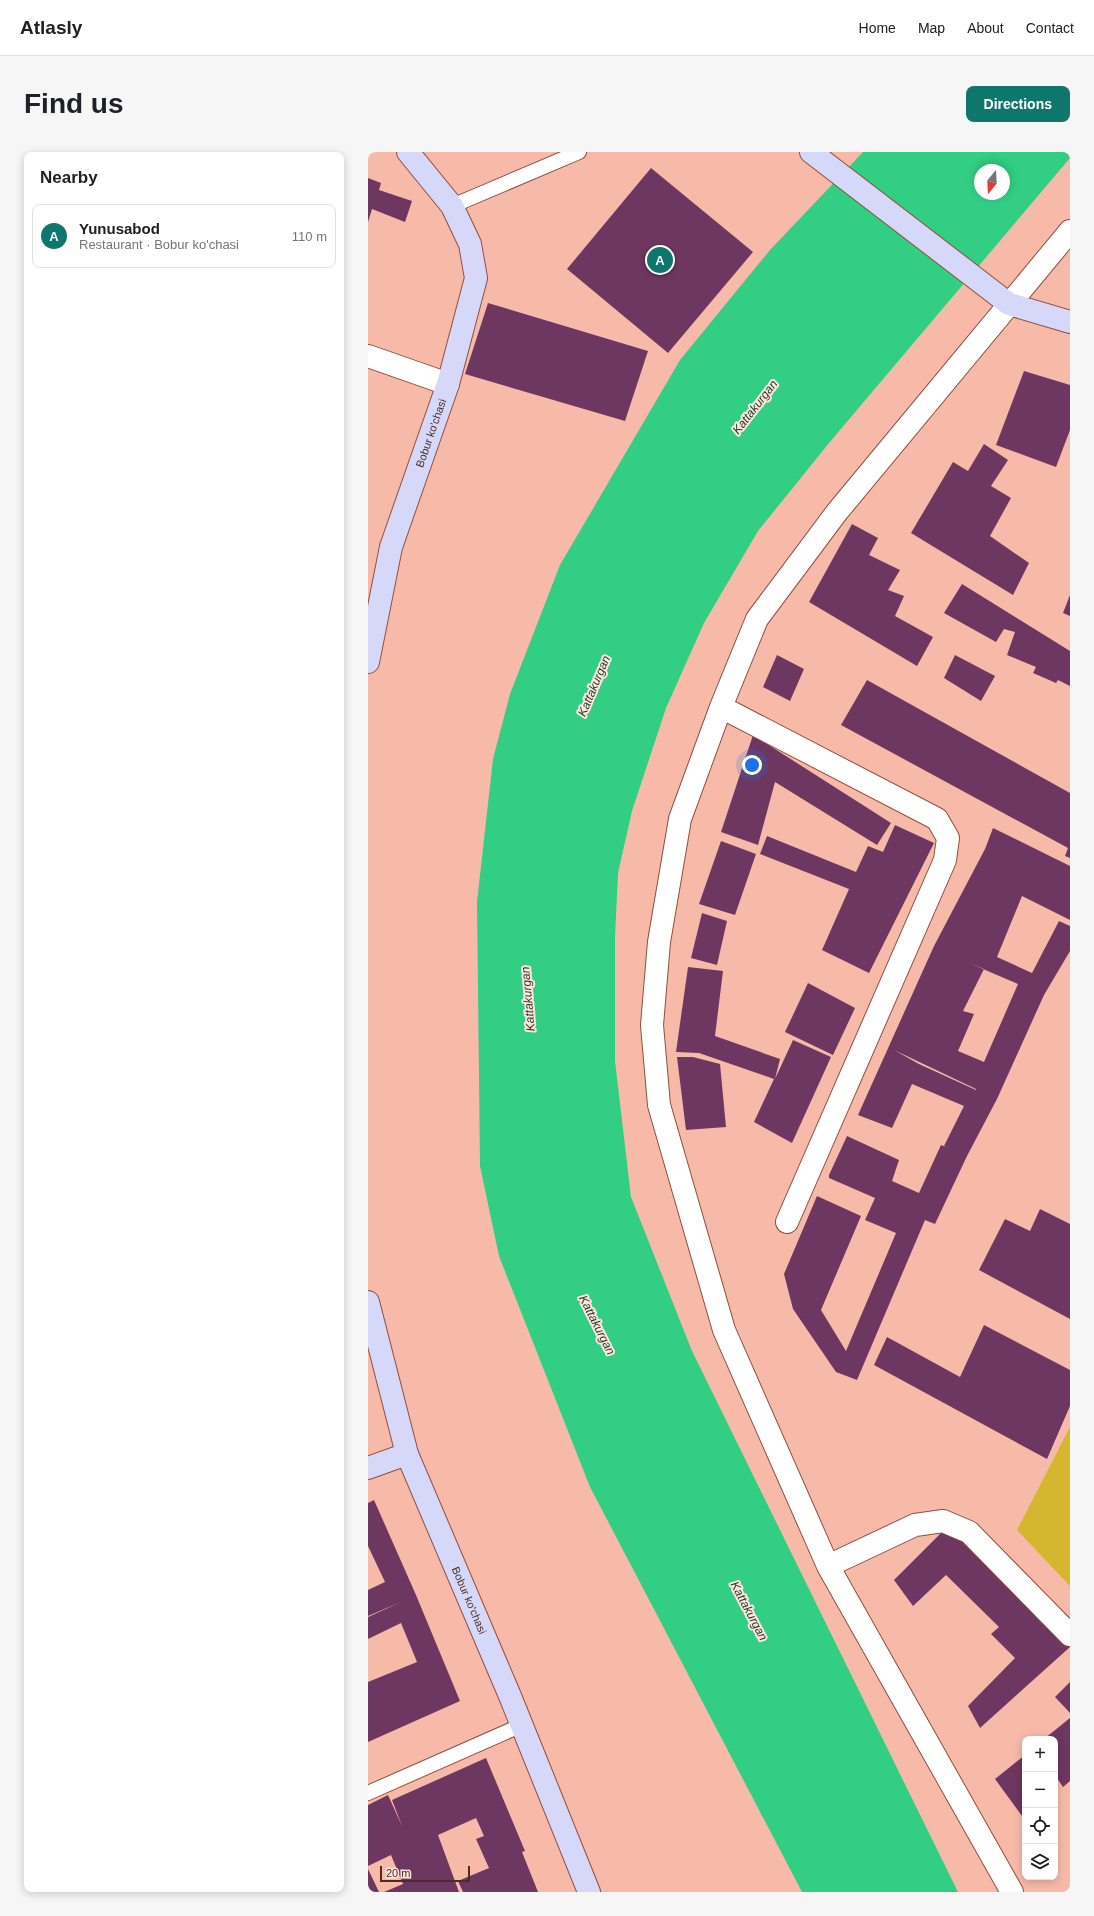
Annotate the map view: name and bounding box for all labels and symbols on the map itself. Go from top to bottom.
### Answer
north arrow [974,164,1010,200]
pin: A [647,245,673,275]
water label: Kattakurgan [730,377,781,437]
street label: Bobur ko'chasi [413,397,448,469]
water label: Kattakurgan [575,653,613,719]
your location [742,755,762,775]
water label: Kattakurgan [518,966,538,1032]
water label: Kattakurgan [576,1293,618,1357]
street label: Bobur ko'chasi [450,1565,489,1636]
water label: Kattakurgan [728,1579,771,1643]
scale bar [380,1864,470,1883]

